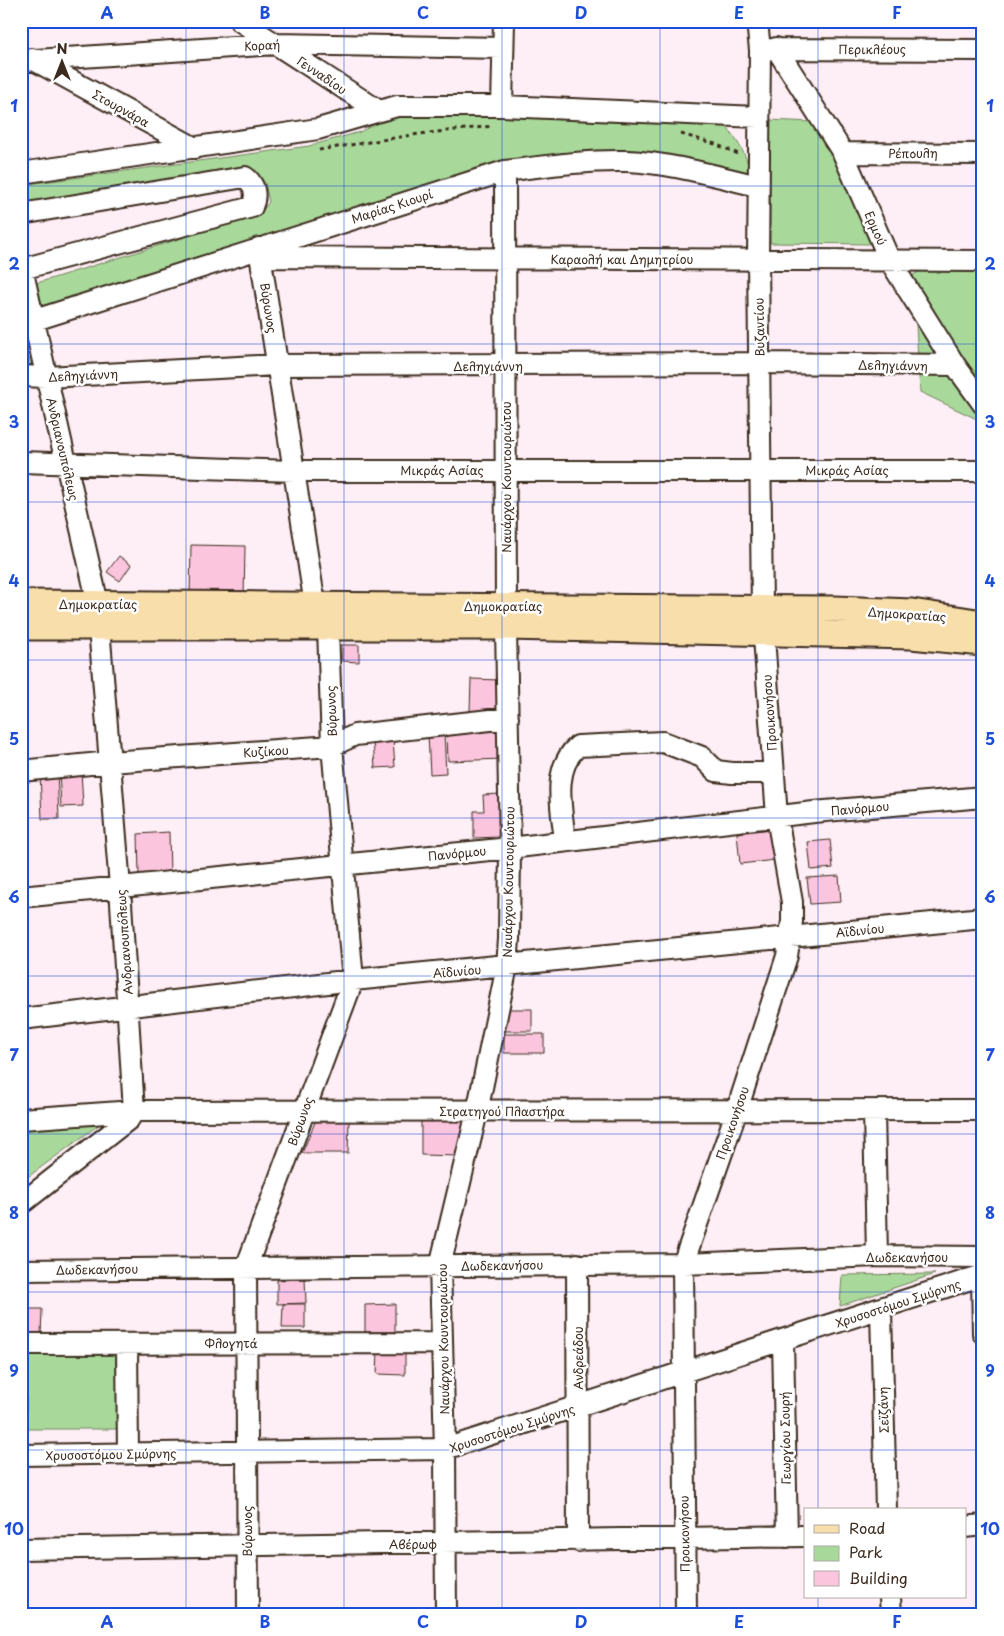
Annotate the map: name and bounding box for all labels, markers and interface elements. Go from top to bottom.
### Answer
text: A [101,0,114,24]
text: B [260,0,271,24]
text: C [417,0,429,24]
text: D [575,0,587,24]
text: E [734,0,744,24]
text: F [892,0,902,24]
street label: Κοραή [243,35,281,55]
north arrow [38,38,88,88]
text: N [56,38,68,59]
street label: Περικλέους [838,40,906,58]
street label: Γενναδίου [293,52,351,98]
street label: Στουρνάρα [89,85,153,131]
text: 1 [10,93,18,117]
text: 1 [986,93,994,117]
street label: Ρέπουλη [888,144,938,162]
street label: Μαρίας Κιουρί [349,184,436,228]
street label: Ερμού [861,208,892,248]
street label: Καραολή και Δημητρίου [551,250,694,268]
text: 2 [8,251,20,275]
text: 2 [984,251,996,275]
street label: Βύρωνος [256,281,282,335]
street label: Βυζαντίου [749,297,769,357]
street label: Δεληγιάννη [858,355,928,375]
street label: Δεληγιάννη [453,357,523,375]
street label: Δεληγιάννη [48,364,118,386]
street label: Ανδριανουπόλεως [42,396,84,502]
street label: Ναυάρχου Κουντουριώτου [497,401,515,553]
text: 3 [9,409,19,433]
text: 3 [985,409,995,433]
street label: Μικράς Ασίας [400,461,484,479]
street label: Μικράς Ασίας [805,461,889,479]
text: 4 [9,568,20,592]
text: 4 [985,568,996,592]
street label: Δημοκρατίας [59,595,137,613]
street label: Δημοκρατίας [464,597,542,615]
street label: Δημοκρατίας [867,602,947,626]
street label: Προικονήσου [757,674,781,752]
street label: Βύρωνος [321,685,341,737]
text: 5 [9,726,19,750]
text: 5 [985,726,995,750]
street label: Κυζίκου [243,740,289,762]
street label: Πανόρμου [830,796,890,820]
street label: Ναυάρχου Κουντουριώτου [498,806,518,958]
street label: Πανόρμου [427,841,487,865]
text: 6 [8,884,20,908]
text: 6 [984,884,996,908]
street label: Ανδριανουπόλεως [111,889,137,995]
street label: Αϊδινίου [835,918,885,941]
street label: Αϊδινίου [432,960,482,982]
text: 7 [9,1042,19,1066]
text: 7 [985,1042,995,1066]
street label: Προικονήσου [711,1084,753,1162]
street label: Βύρωνος [283,1094,317,1148]
street label: Στρατηγού Πλαστήρα [439,1102,565,1120]
text: 8 [9,1200,19,1224]
text: 8 [985,1200,995,1224]
street label: Δωδεκανήσου [866,1248,948,1266]
street label: Δωδεκανήσου [461,1255,543,1275]
street label: Δωδεκανήσου [56,1259,138,1279]
street label: Ναυάρχου Κουντουριώτου [433,1263,453,1415]
street label: Χρυσοστόμου Σμύρνης [833,1274,963,1332]
street label: Ανδρεάδου [569,1326,587,1390]
street label: Φλογητά [204,1334,258,1352]
text: 9 [9,1358,19,1382]
text: 9 [985,1358,995,1382]
street label: Σεϊζάνη [873,1386,893,1434]
street label: Γεωργίου Σουρή [775,1391,795,1485]
street label: Χρυσοστόμου Σμύρνης [447,1399,577,1457]
street label: Χρυσοστόμου Σμύρνης [46,1444,176,1464]
street label: Προικονήσου [674,1495,694,1573]
street label: Βύρωνος [238,1506,256,1556]
legend [804,1508,966,1598]
text: 10 [4,1516,24,1540]
text: Road [849,1516,885,1539]
text: 10 [980,1516,1000,1540]
street label: Αβέρωφ [389,1535,437,1553]
text: Park [849,1540,883,1563]
text: Building [849,1566,908,1589]
text: A [101,1609,114,1633]
text: B [260,1609,271,1633]
text: C [417,1609,429,1633]
text: D [575,1609,587,1633]
text: E [734,1609,744,1633]
text: F [892,1609,902,1633]

